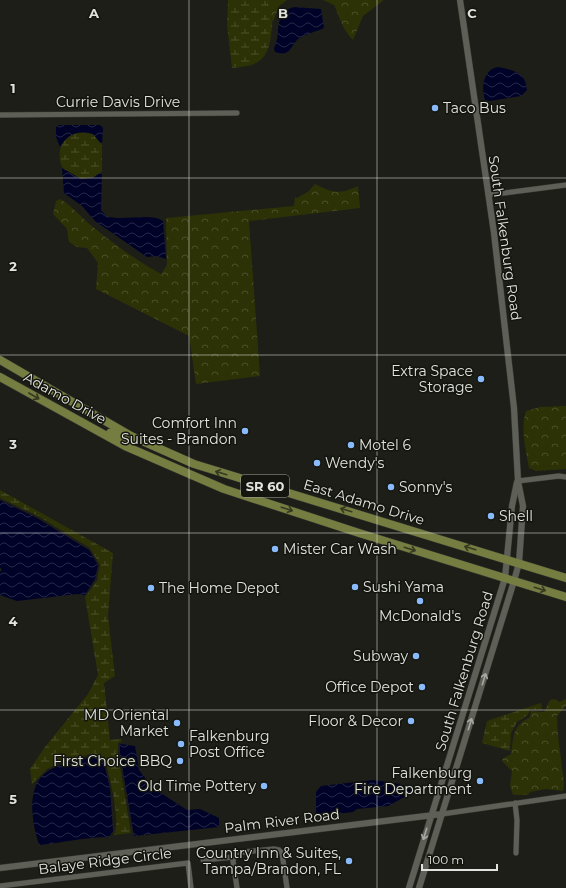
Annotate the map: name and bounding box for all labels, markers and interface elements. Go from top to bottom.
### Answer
text: A [88,5,100,21]
text: B [278,5,288,21]
text: C [467,5,477,21]
text: 1 [10,80,16,96]
street label: Currie Davis Drive [56,93,180,111]
place label: Taco Bus [443,99,506,117]
marker: Taco Bus [430,103,440,113]
street label: South Falkenburg Road [485,154,525,322]
text: 2 [9,258,17,274]
place label: Extra Space Storage [391,362,473,396]
street label: Adamo Drive [21,368,109,428]
marker: Extra Space Storage [476,374,486,384]
one-way arrow [28,392,40,400]
place label: Comfort Inn Suites - Brandon [121,414,237,448]
marker: Comfort Inn Suites - Brandon [240,426,250,436]
text: 3 [8,436,17,452]
place label: Motel 6 [359,436,411,454]
marker: Motel 6 [346,440,356,450]
place label: Wendy's [325,454,385,472]
marker: Wendy's [312,458,322,468]
one-way arrow [215,469,228,476]
road number: SR 60 [241,475,289,497]
street label: East Adamo Drive [301,475,427,529]
place label: Sonny's [399,478,452,496]
marker: Sonny's [386,482,396,492]
one-way arrow [280,506,293,513]
one-way arrow [340,506,353,513]
place label: Shell [499,507,533,525]
marker: Shell [486,511,496,521]
place label: Mister Car Wash [283,540,397,558]
marker: Mister Car Wash [270,544,280,554]
one-way arrow [464,544,477,551]
one-way arrow [403,546,416,553]
place label: Sushi Yama [363,578,444,596]
place label: The Home Depot [159,579,280,597]
marker: Sushi Yama [350,582,360,592]
marker: The Home Depot [146,583,156,593]
one-way arrow [533,586,546,593]
street label: South Falkenburg Road [431,589,497,753]
marker: McDonald's [415,596,425,606]
place label: McDonald's [379,607,461,625]
text: 4 [9,613,18,629]
place label: Subway [353,647,408,665]
marker: Subway [411,651,421,661]
one-way arrow [480,674,488,686]
place label: Office Depot [325,678,414,696]
marker: Office Depot [417,682,427,692]
place label: MD Oriental Market [84,706,169,740]
place label: Floor & Decor [308,712,403,730]
marker: Floor & Decor [406,716,416,726]
marker: MD Oriental Market [172,718,182,728]
one-way arrow [467,718,474,731]
place label: Falkenburg Post Office [189,727,270,761]
marker: Falkenburg Post Office [176,739,186,749]
place label: First Choice BBQ [53,752,172,770]
marker: First Choice BBQ [175,756,185,766]
place label: Falkenburg Fire Department [354,764,472,798]
marker: Falkenburg Fire Department [475,776,485,786]
place label: Old Time Pottery [137,777,256,795]
marker: Old Time Pottery [259,781,269,791]
text: 5 [9,791,17,807]
street label: Palm River Road [223,805,341,837]
one-way arrow [421,827,428,840]
street label: Balaye Ridge Circle [37,844,173,878]
place label: Country Inn & Suites, Tampa/Brandon, FL [196,844,342,878]
scale bar [422,846,497,872]
text: 100 m [428,852,464,867]
marker: Country Inn & Suites, Tampa/Brandon, FL [344,856,354,866]

